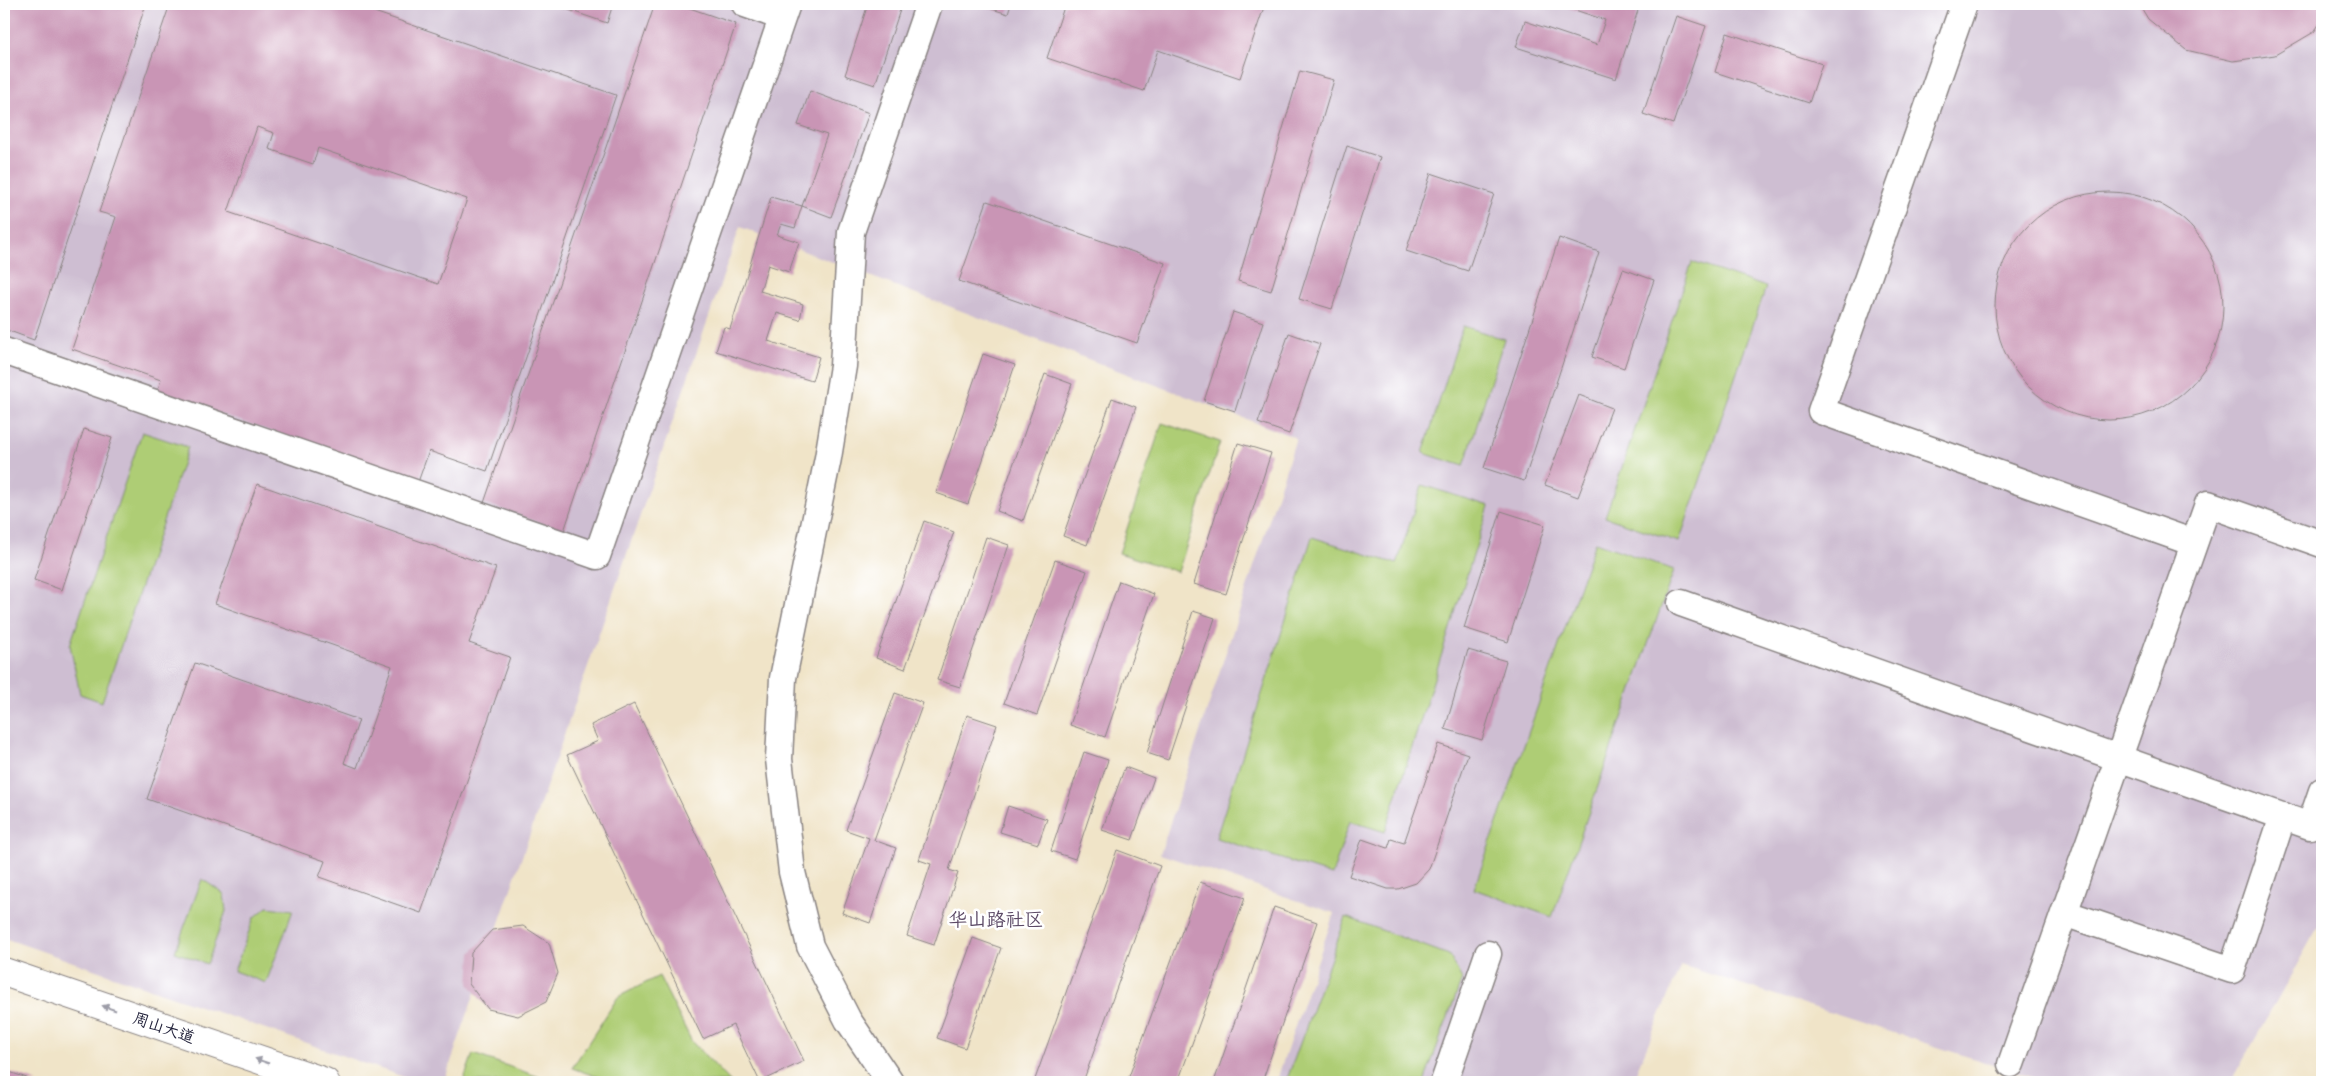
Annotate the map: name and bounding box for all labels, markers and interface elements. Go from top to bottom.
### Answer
district label: 华山路社区 [948,907,1044,931]
one-way arrow [101,1004,116,1011]
street label: 周山大道 [130,1007,198,1047]
one-way arrow [254,1057,269,1065]

